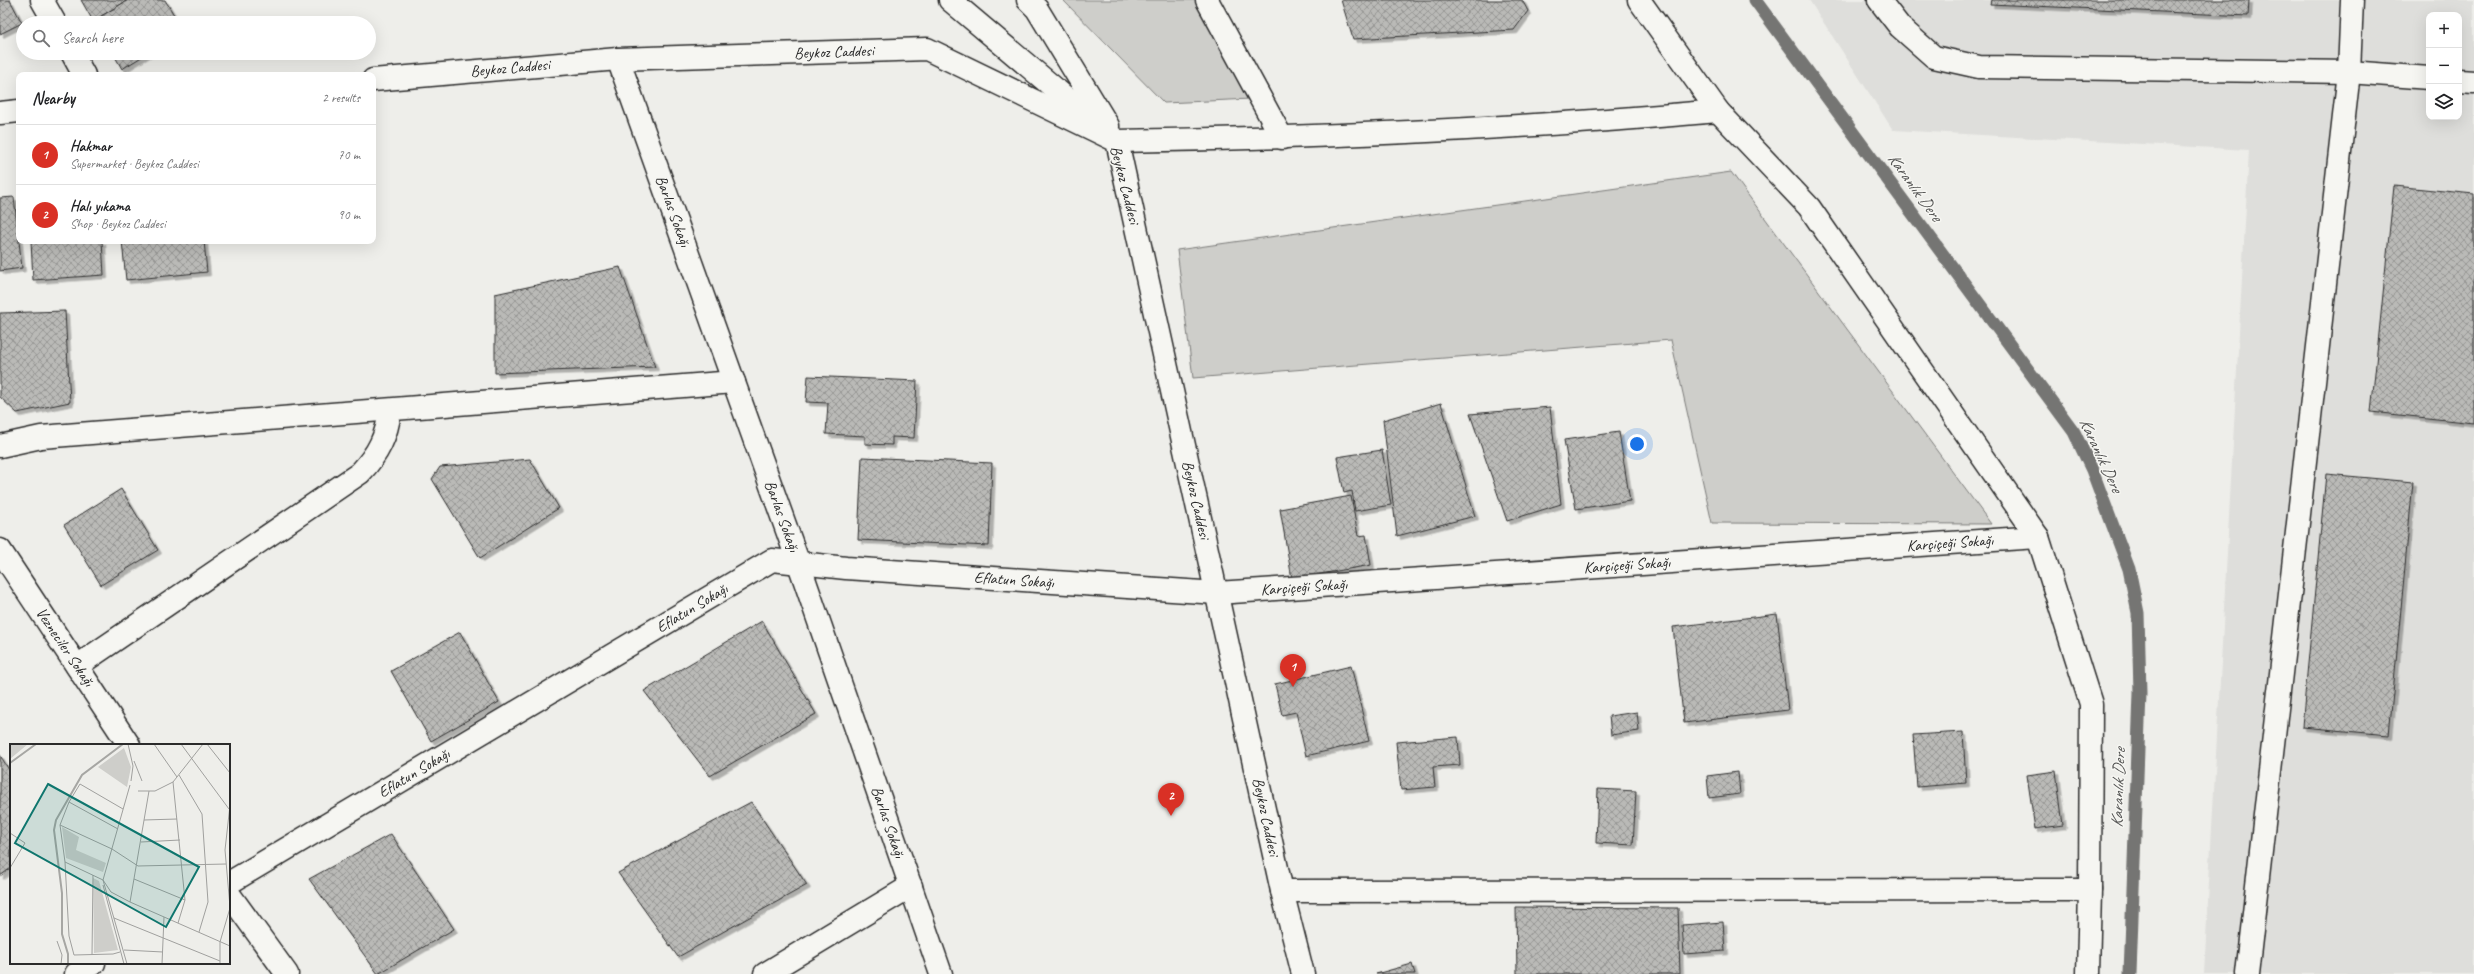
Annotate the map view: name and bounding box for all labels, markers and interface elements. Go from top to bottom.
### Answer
map controls [2426,12,2462,120]
button: + [2426,12,2462,48]
search box [16,16,376,60]
icon: search [30,27,52,49]
text: Search here [62,29,123,48]
street label: Beykoz Caddesi [794,41,876,63]
button: − [2426,48,2462,84]
street label: Beykoz Caddesi [469,54,553,81]
button: layers [2426,84,2462,120]
text: Nearby [32,88,75,109]
text: 2 results [322,90,360,106]
text: Hakmar [70,137,112,156]
street label: Beykoz Caddesi [1106,144,1145,228]
text: 1 [42,147,48,163]
text: 70 m [338,147,360,163]
water label: Karanlık Dere [1883,149,1948,227]
text: Supermarket · Beykoz Caddesi [70,156,199,172]
street label: Barlas Sokağı [651,173,695,250]
text: Halı yıkama [70,197,130,216]
text: 2 [42,207,48,223]
text: 90 m [338,207,360,223]
text: Shop · Beykoz Caddesi [70,216,166,232]
water label: Karanlık Dere [2075,415,2128,498]
your location [1627,434,1647,454]
street label: Beykoz Caddesi [1177,459,1215,543]
street label: Barlas Sokağı [760,478,804,555]
street label: Karçiçeği Sokağı [1906,530,1995,556]
street label: Karçiçeği Sokağı [1583,552,1672,578]
street label: Eflatun Sokağı [973,567,1056,593]
street label: Karçiçeği Sokağı [1260,574,1349,600]
street label: Eflatun Sokağı [653,578,732,637]
street label: Vezneciler Sokağı [31,604,99,691]
pin: 1 [1280,654,1306,687]
street label: Eflatun Sokağı [375,743,454,802]
inset map [10,744,230,964]
water label: Karanlık Dere [2106,746,2130,828]
street label: Beykoz Caddesi [1248,776,1284,860]
pin: 2 [1158,783,1184,816]
street label: Barlas Sokağı [866,784,910,861]

